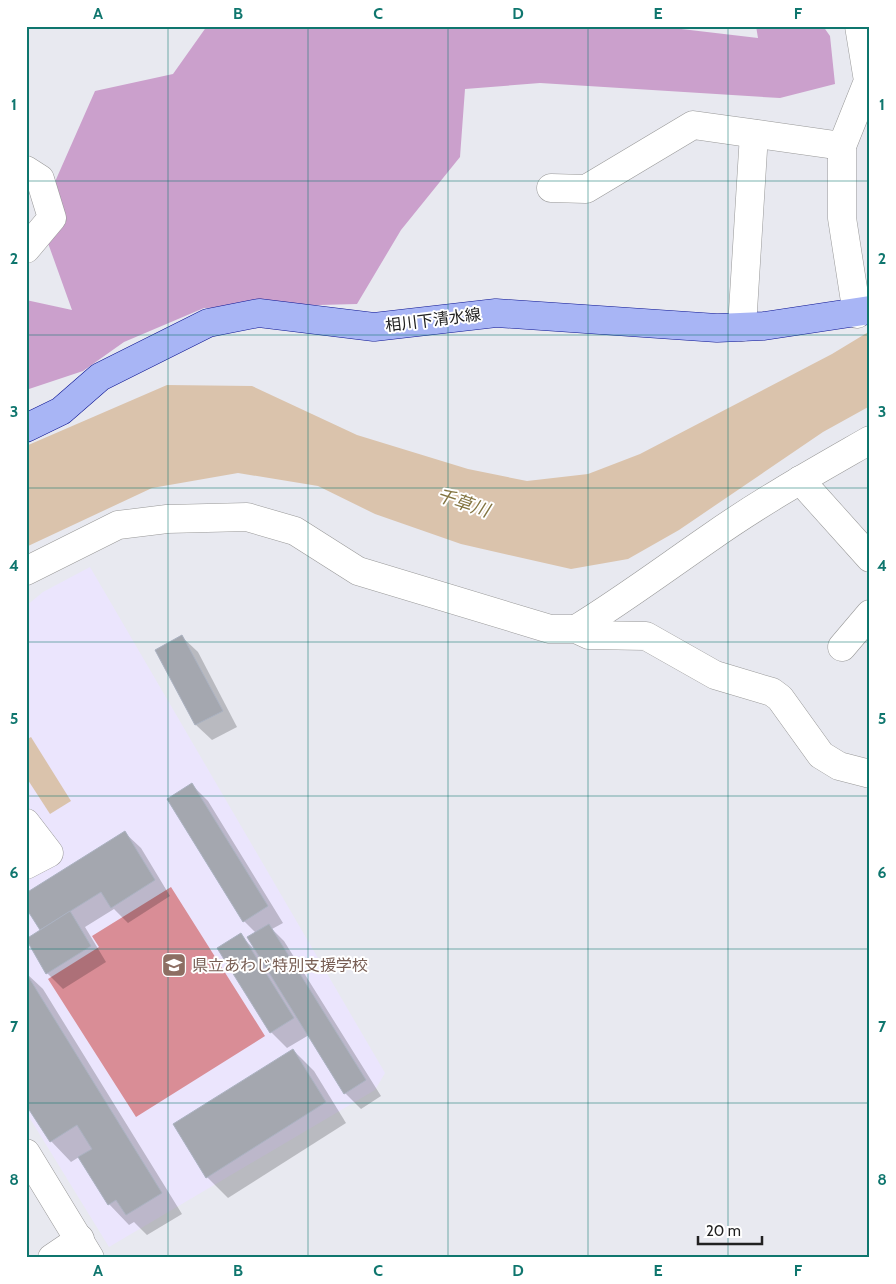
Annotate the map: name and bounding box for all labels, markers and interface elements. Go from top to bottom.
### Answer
text: A [93,4,103,23]
text: B [233,4,243,23]
text: C [373,4,383,23]
text: D [512,4,524,23]
text: E [653,4,663,23]
text: F [794,4,803,23]
text: 1 [11,95,17,114]
text: 1 [879,95,885,114]
text: 2 [10,249,18,268]
text: 2 [878,249,886,268]
street label: 相川下清水線 [384,305,482,335]
text: 3 [10,402,18,421]
text: 3 [878,402,886,421]
water label: 千草川 [434,484,494,522]
text: 4 [9,556,19,575]
text: 4 [877,556,887,575]
text: 5 [10,709,18,728]
text: 5 [878,709,886,728]
text: 6 [10,863,19,882]
text: 6 [878,863,887,882]
school or university icon: 県立あわじ特別支援学校 [161,952,187,978]
place label: 県立あわじ特別支援学校 [192,956,368,975]
text: 7 [10,1017,19,1036]
text: 7 [878,1017,887,1036]
text: 8 [9,1170,19,1189]
text: 8 [877,1170,887,1189]
scale bar [698,1214,762,1246]
text: 20 m [706,1222,741,1240]
text: A [93,1261,103,1280]
text: B [233,1261,243,1280]
text: C [373,1261,383,1280]
text: D [512,1261,524,1280]
text: E [653,1261,663,1280]
text: F [794,1261,803,1280]

